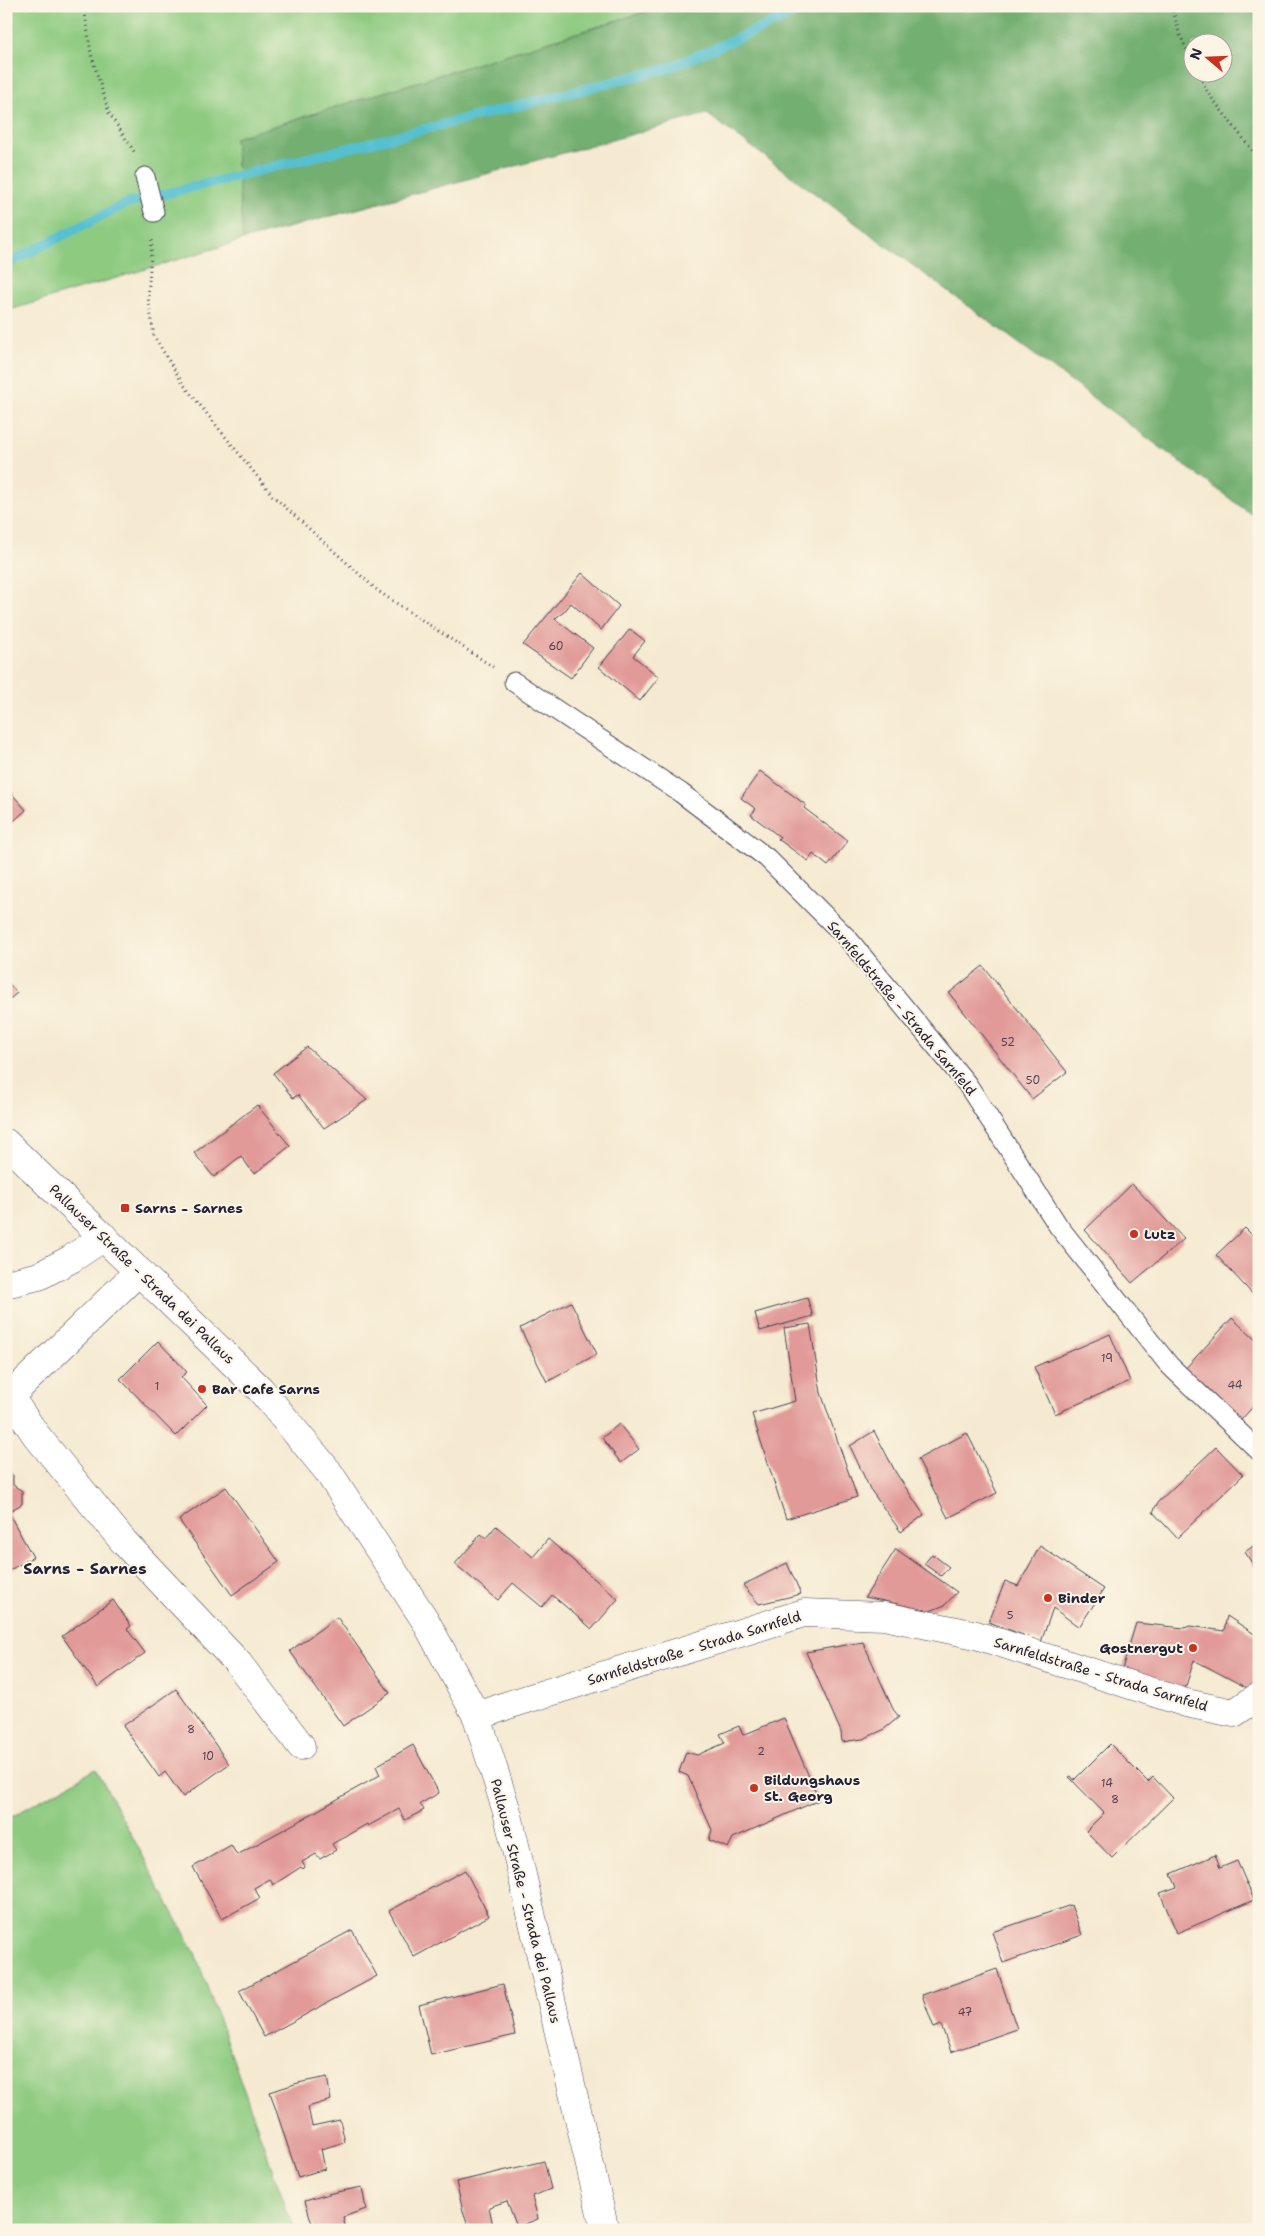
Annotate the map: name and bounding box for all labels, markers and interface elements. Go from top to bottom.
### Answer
north arrow [1182,32,1232,82]
text: N [1185,46,1206,62]
house number: 60 [548,639,564,654]
street label: Sarnfeldstraße - Strada Sarnfeld [824,917,981,1099]
house number: 52 [1001,1035,1015,1050]
house number: 50 [1026,1073,1040,1088]
street label: Pallauser Straße - Strada dei Pallaus [45,1180,239,1368]
place label: Sarns - Sarnes [135,1199,243,1217]
marker: Sarns - Sarnes [119,1202,131,1214]
place label: Lutz [1144,1225,1176,1243]
marker: Lutz [1128,1228,1140,1240]
house number: 19 [1101,1351,1113,1366]
house number: 44 [1227,1378,1243,1393]
house number: 1 [155,1379,159,1394]
place label: Bar Cafe Sarns [212,1380,320,1398]
marker: Bar Cafe Sarns [196,1383,208,1395]
district label: Sarns - Sarnes [23,1558,147,1579]
place label: Binder [1058,1589,1106,1607]
marker: Binder [1042,1592,1054,1604]
street label: Sarnfeldstraße - Strada Sarnfeld [585,1607,803,1689]
house number: 5 [1007,1608,1014,1623]
street label: Sarnfeldstraße - Strada Sarnfeld [992,1633,1210,1715]
place label: Gostnergut [1099,1639,1183,1657]
marker: Gostnergut [1187,1642,1199,1654]
house number: 8 [187,1722,195,1737]
house number: 2 [757,1744,765,1759]
house number: 10 [202,1749,214,1764]
place label: Bildungshaus St. Georg [764,1771,860,1805]
house number: 14 [1101,1776,1113,1791]
street label: Pallauser Straße - Strada dei Pallaus [487,1777,565,2025]
marker: Bildungshaus St. Georg [748,1782,760,1794]
house number: 8 [1111,1792,1119,1807]
house number: 47 [958,2005,973,2020]

